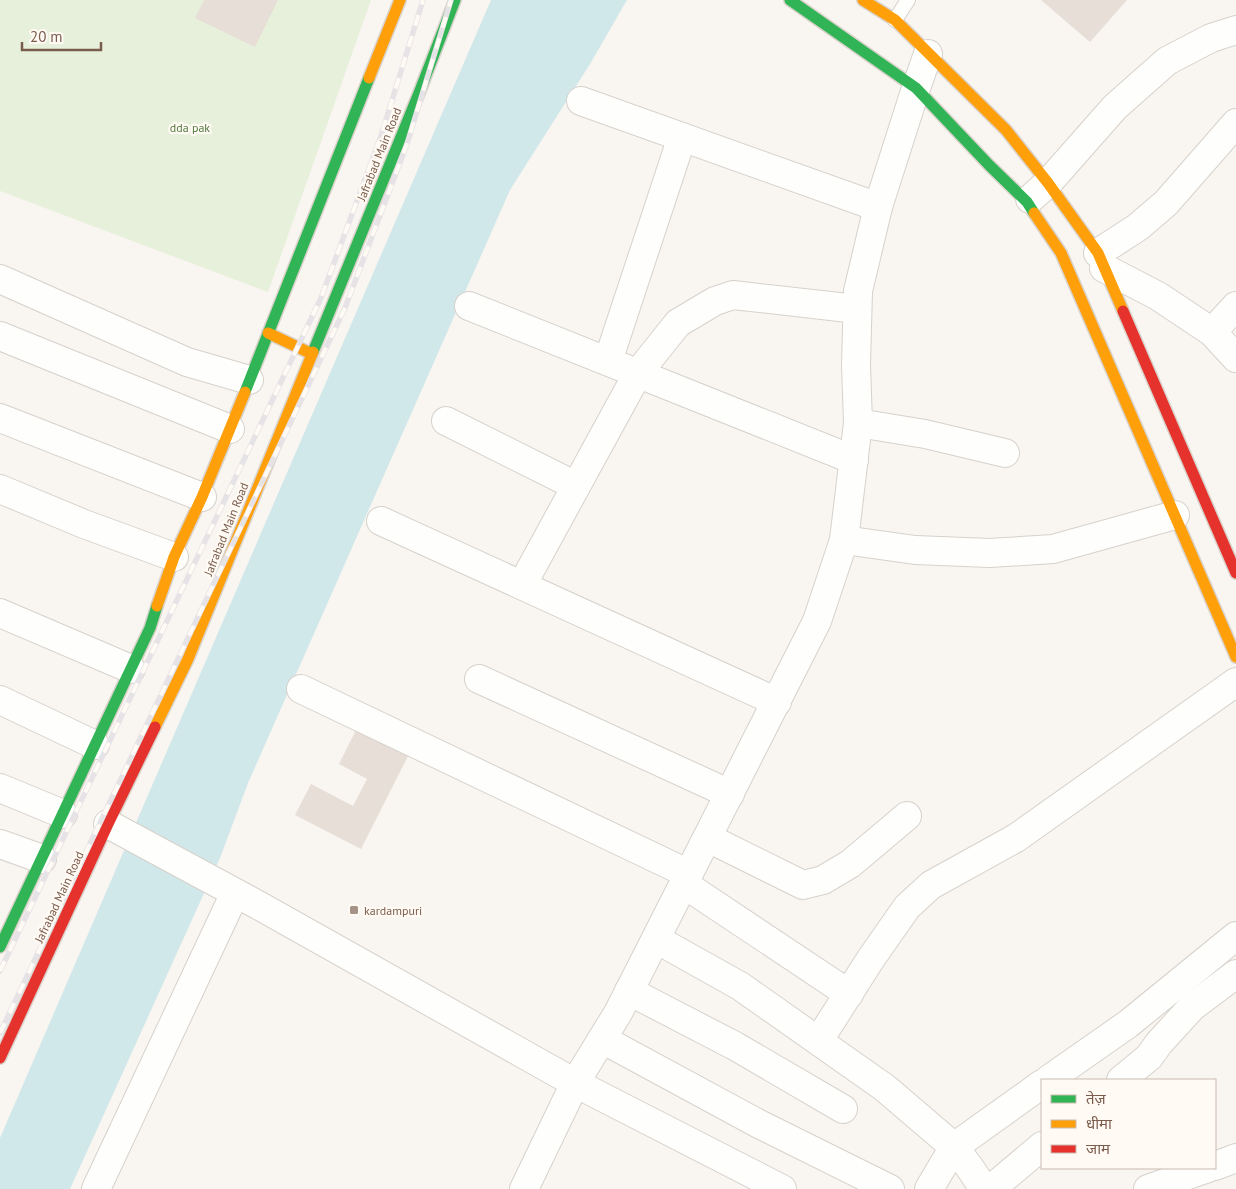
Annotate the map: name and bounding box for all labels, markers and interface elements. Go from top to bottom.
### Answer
scale bar [22,20,101,52]
text: 20 m [30,27,63,46]
street label: Jafrabad Main Road [353,105,405,204]
park label: dda pak [170,120,210,135]
street label: Jafrabad Main Road [200,480,252,579]
street label: Jafrabad Main Road [31,849,87,946]
place label: kardampuri [364,903,422,918]
marker: kardampuri [348,904,360,916]
legend [1041,1079,1216,1169]
text: तेज़ [1086,1089,1107,1108]
text: धीमा [1086,1114,1113,1133]
text: जाम [1086,1139,1111,1158]

